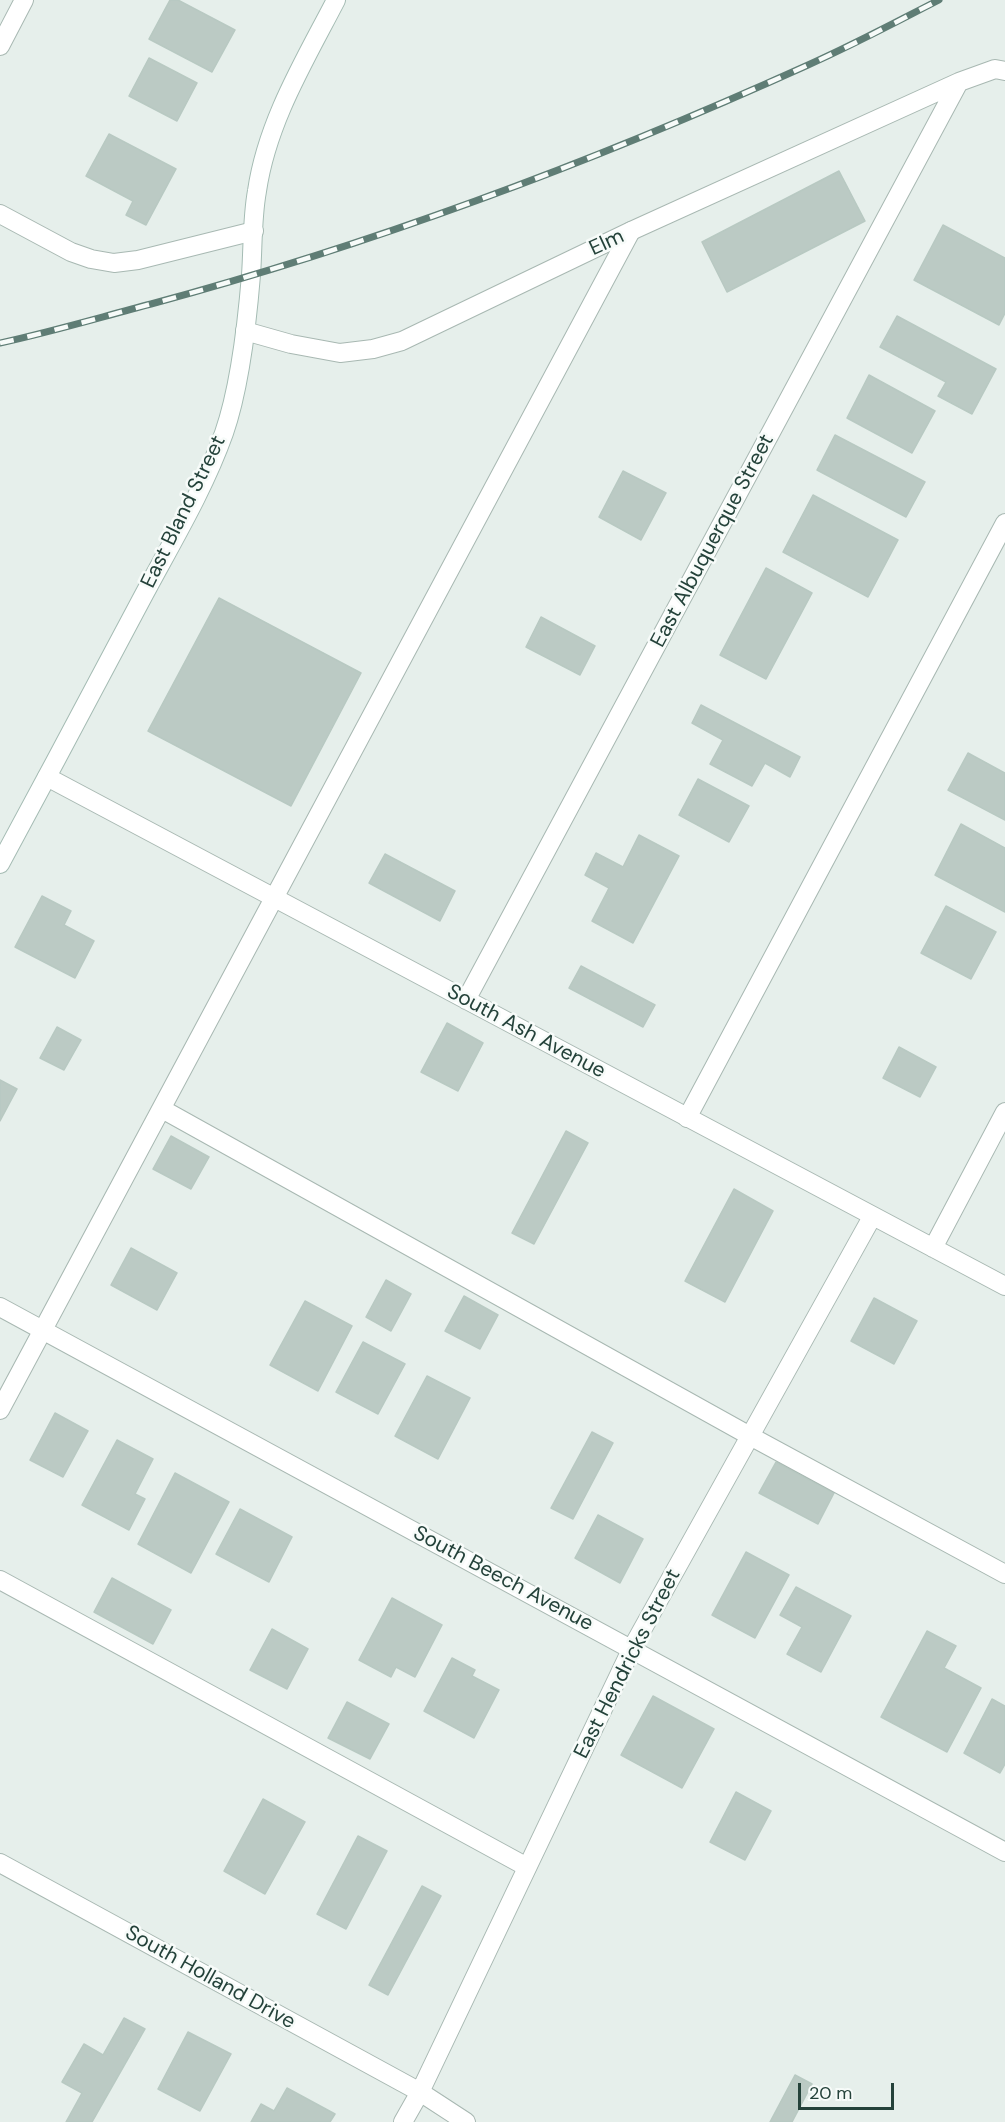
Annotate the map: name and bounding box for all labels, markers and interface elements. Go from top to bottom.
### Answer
street label: Elm [586,224,628,262]
street label: East Albuquerque Street [646,430,780,652]
street label: East Bland Street [136,432,232,592]
street label: South Ash Avenue [442,980,610,1084]
street label: South Beech Avenue [409,1521,597,1637]
street label: East Hendricks Street [569,1565,687,1763]
street label: South Holland Drive [121,1921,299,2035]
scale bar [801,2071,897,2109]
text: 20 m [809,2081,852,2105]

